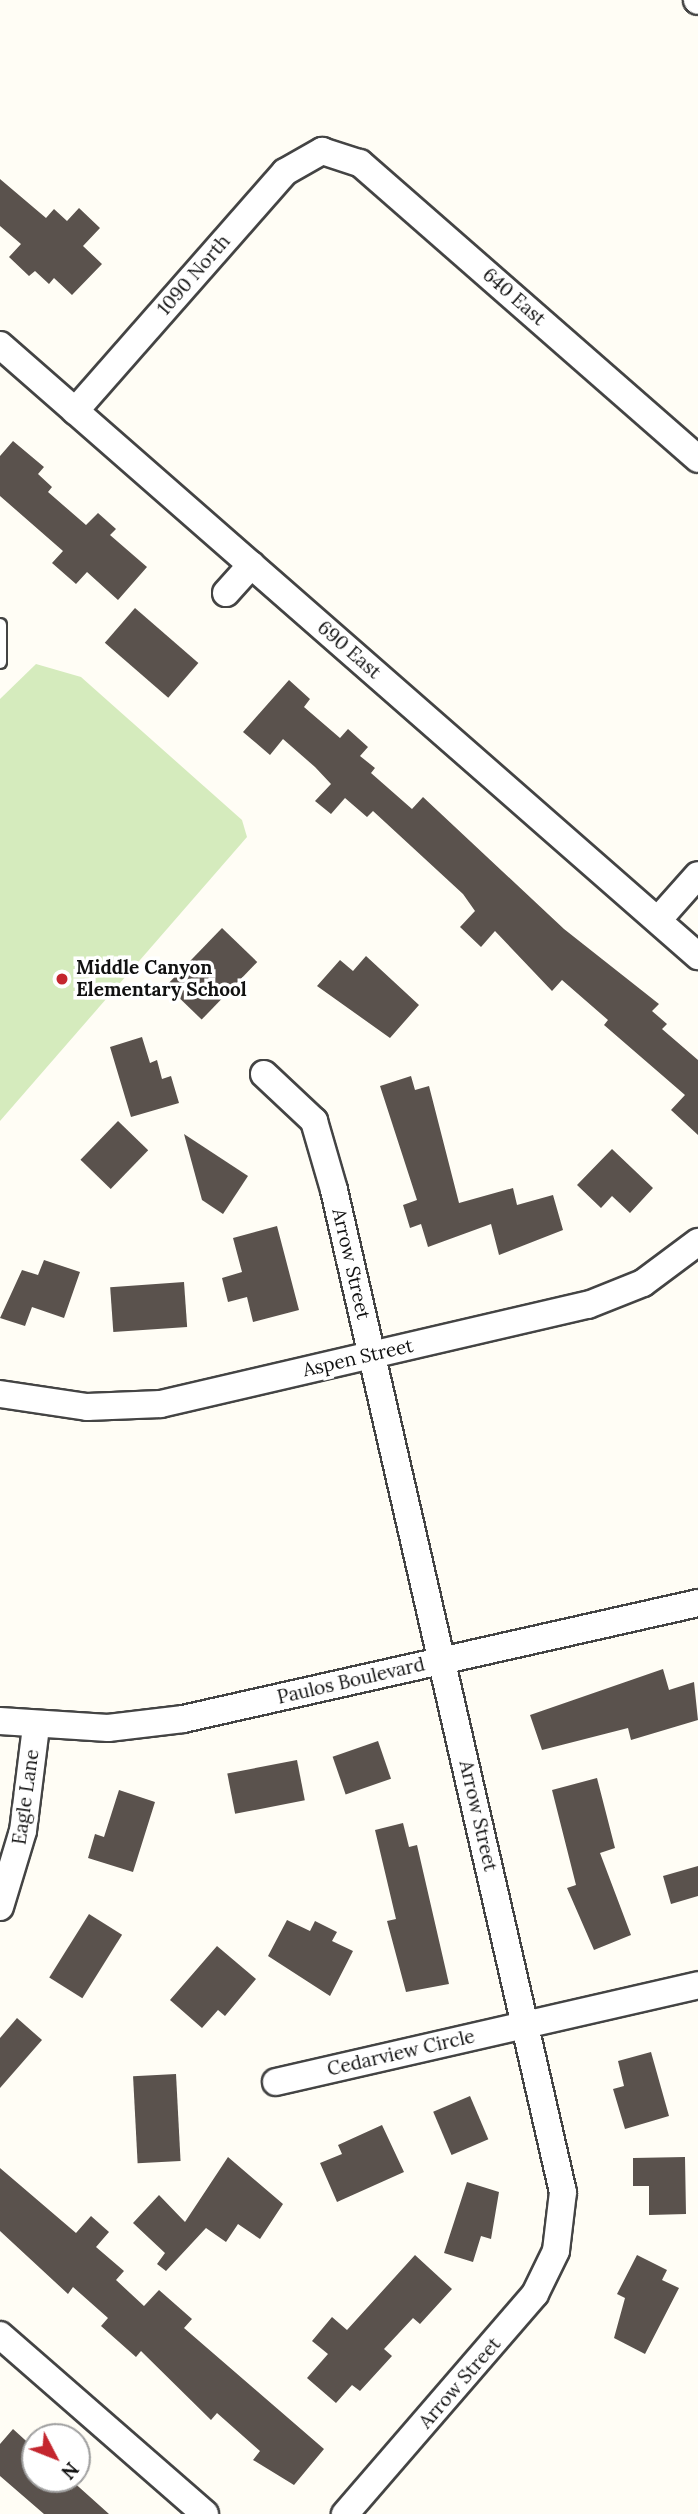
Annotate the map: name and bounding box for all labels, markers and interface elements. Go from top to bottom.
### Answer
street label: 1090 North [153,230,235,320]
street label: 640 East [478,264,550,330]
street label: 690 East [313,616,385,684]
place label: Middle Canyon Elementary School [76,957,247,1001]
marker: Middle Canyon Elementary School [54,971,70,987]
street label: Arrow Street [327,1206,375,1322]
street label: Aspen Street [301,1334,415,1382]
street label: Paulos Boulevard [275,1653,427,1709]
street label: Eagle Lane [8,1748,44,1846]
street label: Arrow Street [454,1758,502,1874]
street label: Cedarview Circle [325,2025,477,2081]
street label: Arrow Street [414,2333,506,2433]
north arrow [21,2423,91,2493]
text: N [56,2457,84,2484]

